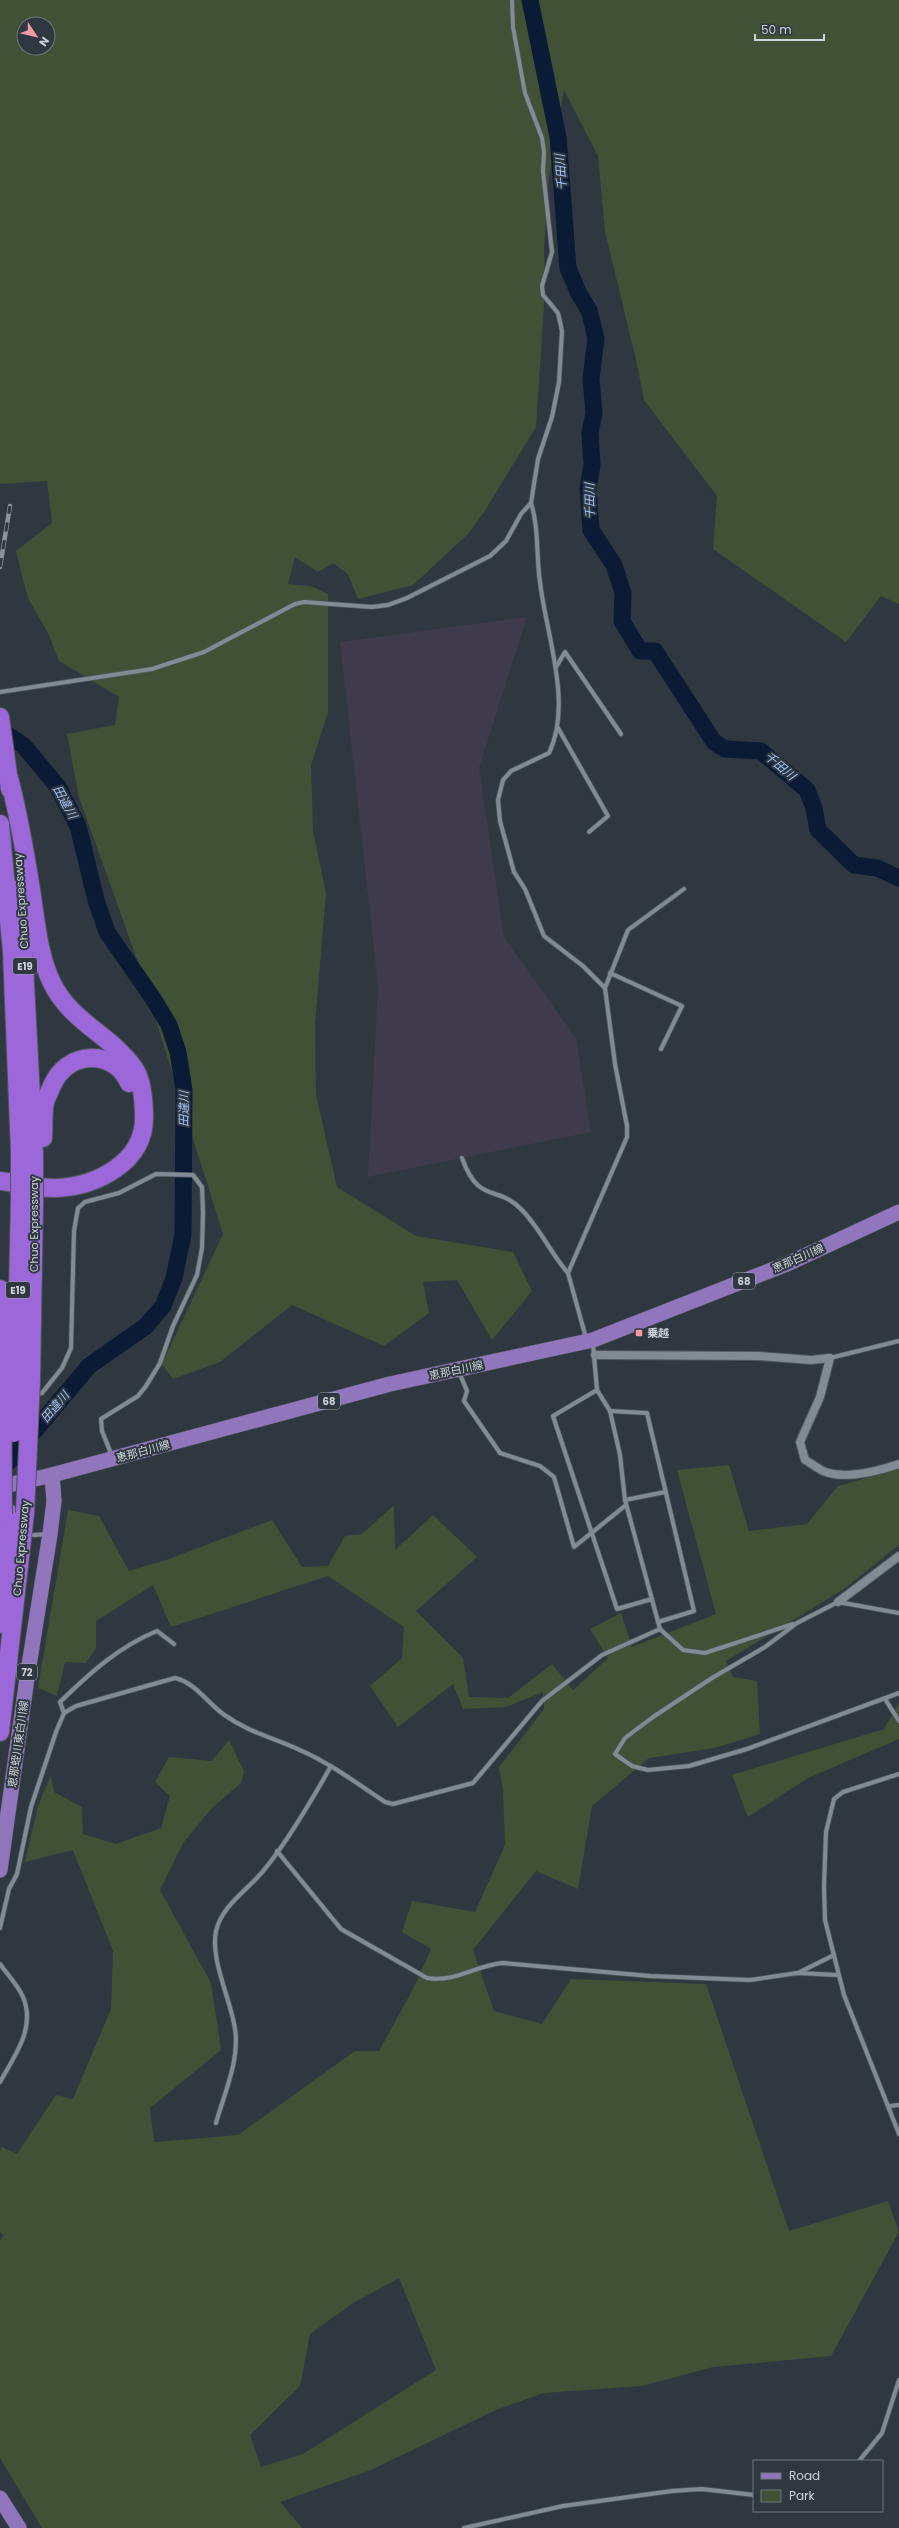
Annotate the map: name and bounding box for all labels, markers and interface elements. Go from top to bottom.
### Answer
north arrow [16,16,56,56]
scale bar [755,16,824,42]
text: 50 m [761,21,792,38]
text: N [35,34,53,50]
water label: 千田川 [551,151,570,191]
water label: 千田川 [581,481,598,519]
water label: 千田川 [761,748,801,785]
water label: 田違川 [49,782,83,823]
street label: Chuo Expressway [10,852,32,949]
road number: E19 [13,958,37,974]
water label: 田違川 [175,1089,192,1127]
street label: Chuo Expressway [26,1175,42,1272]
street label: 恵那白川線 [770,1240,826,1276]
road number: 68 [733,1273,755,1289]
road number: E19 [6,1282,30,1298]
place label: 乗越 [647,1325,669,1341]
marker: 乗越 [634,1328,644,1338]
street label: 恵那白川線 [427,1356,485,1384]
water label: 田違川 [37,1386,74,1426]
road number: 68 [318,1393,340,1409]
street label: 恵那白川線 [114,1436,172,1466]
street label: Chuo Expressway [9,1499,33,1596]
road number: 72 [17,1664,37,1680]
street label: 恵那蛭川東白川線 [4,1699,32,1789]
legend [753,2460,883,2512]
text: Road [789,2467,820,2484]
text: Park [789,2487,816,2504]

